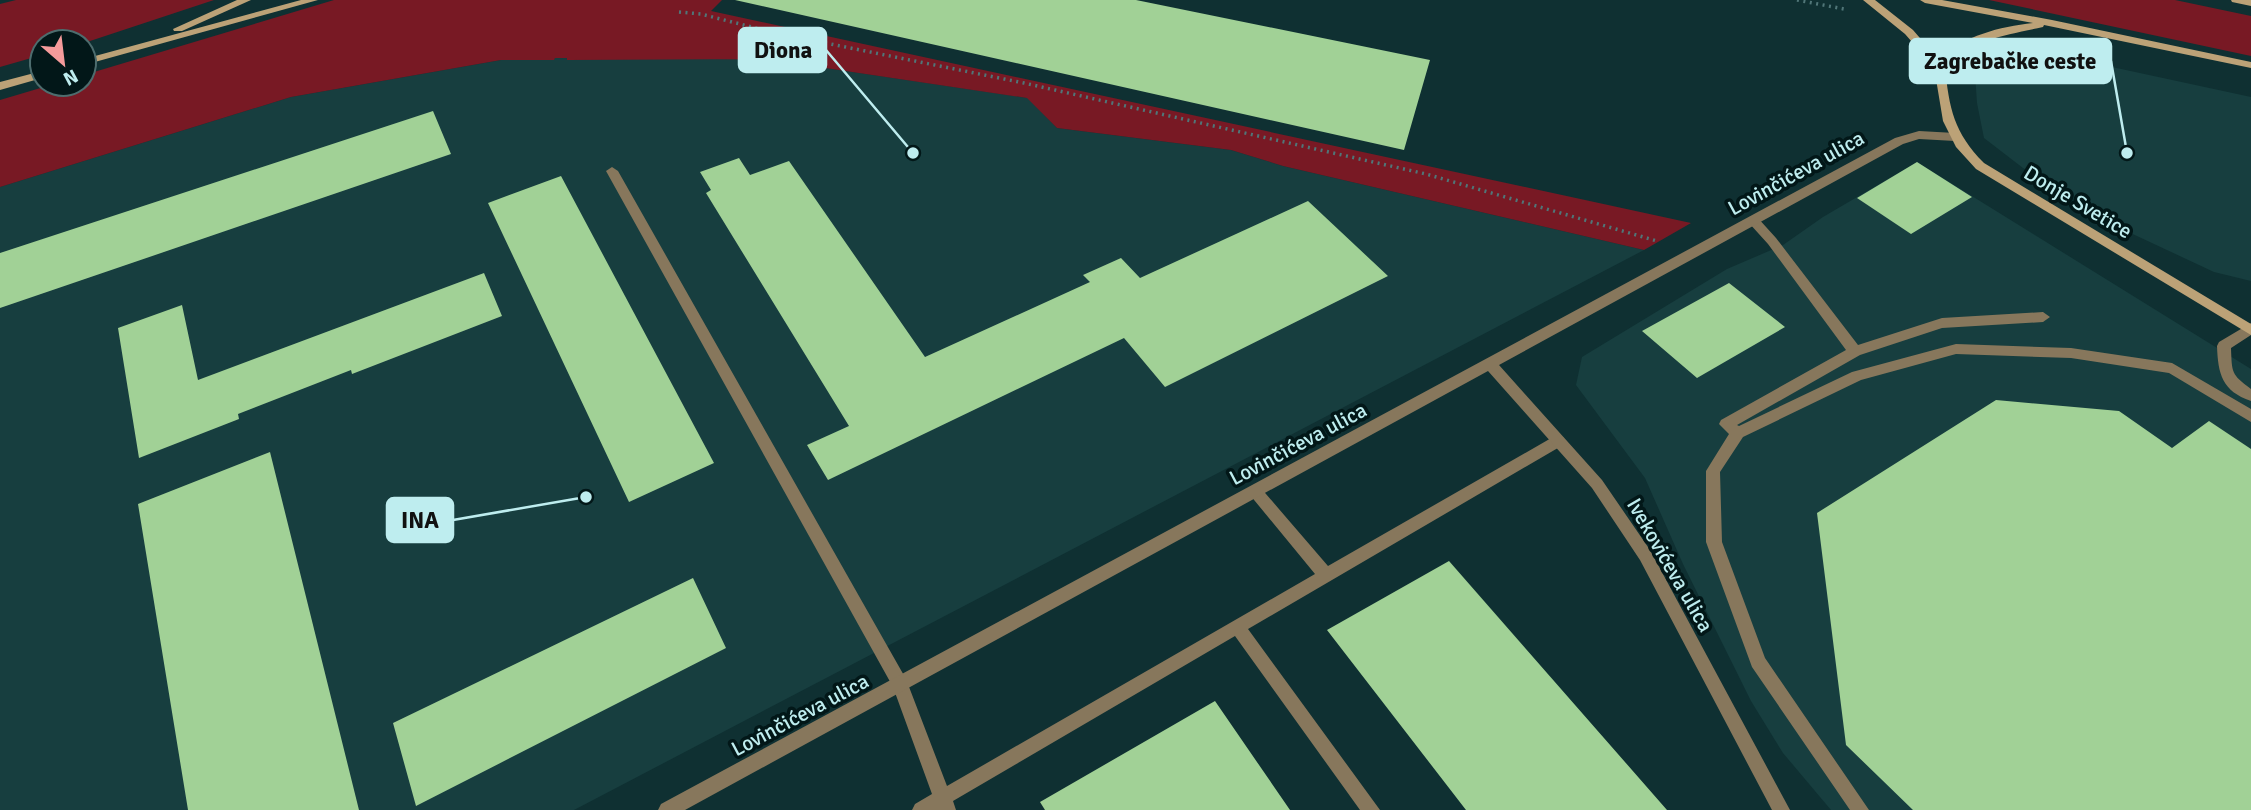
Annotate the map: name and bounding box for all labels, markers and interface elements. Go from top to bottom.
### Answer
north arrow [28,28,98,98]
callout: Diona [739,28,826,72]
text: Diona [754,36,812,65]
callout: Zagrebačke ceste [1910,39,2111,83]
text: Zagrebačke ceste [1924,47,2096,76]
text: N [59,63,82,91]
street label: Lovinčićeva ulica [1723,125,1869,221]
street label: Donje Svetice [2019,160,2137,244]
street label: Lovinčićeva ulica [1225,397,1371,491]
street label: Ivekovićeva ulica [1621,493,1719,637]
callout: INA [387,498,453,542]
text: INA [401,506,439,535]
street label: Lovinčićeva ulica [727,668,873,762]

